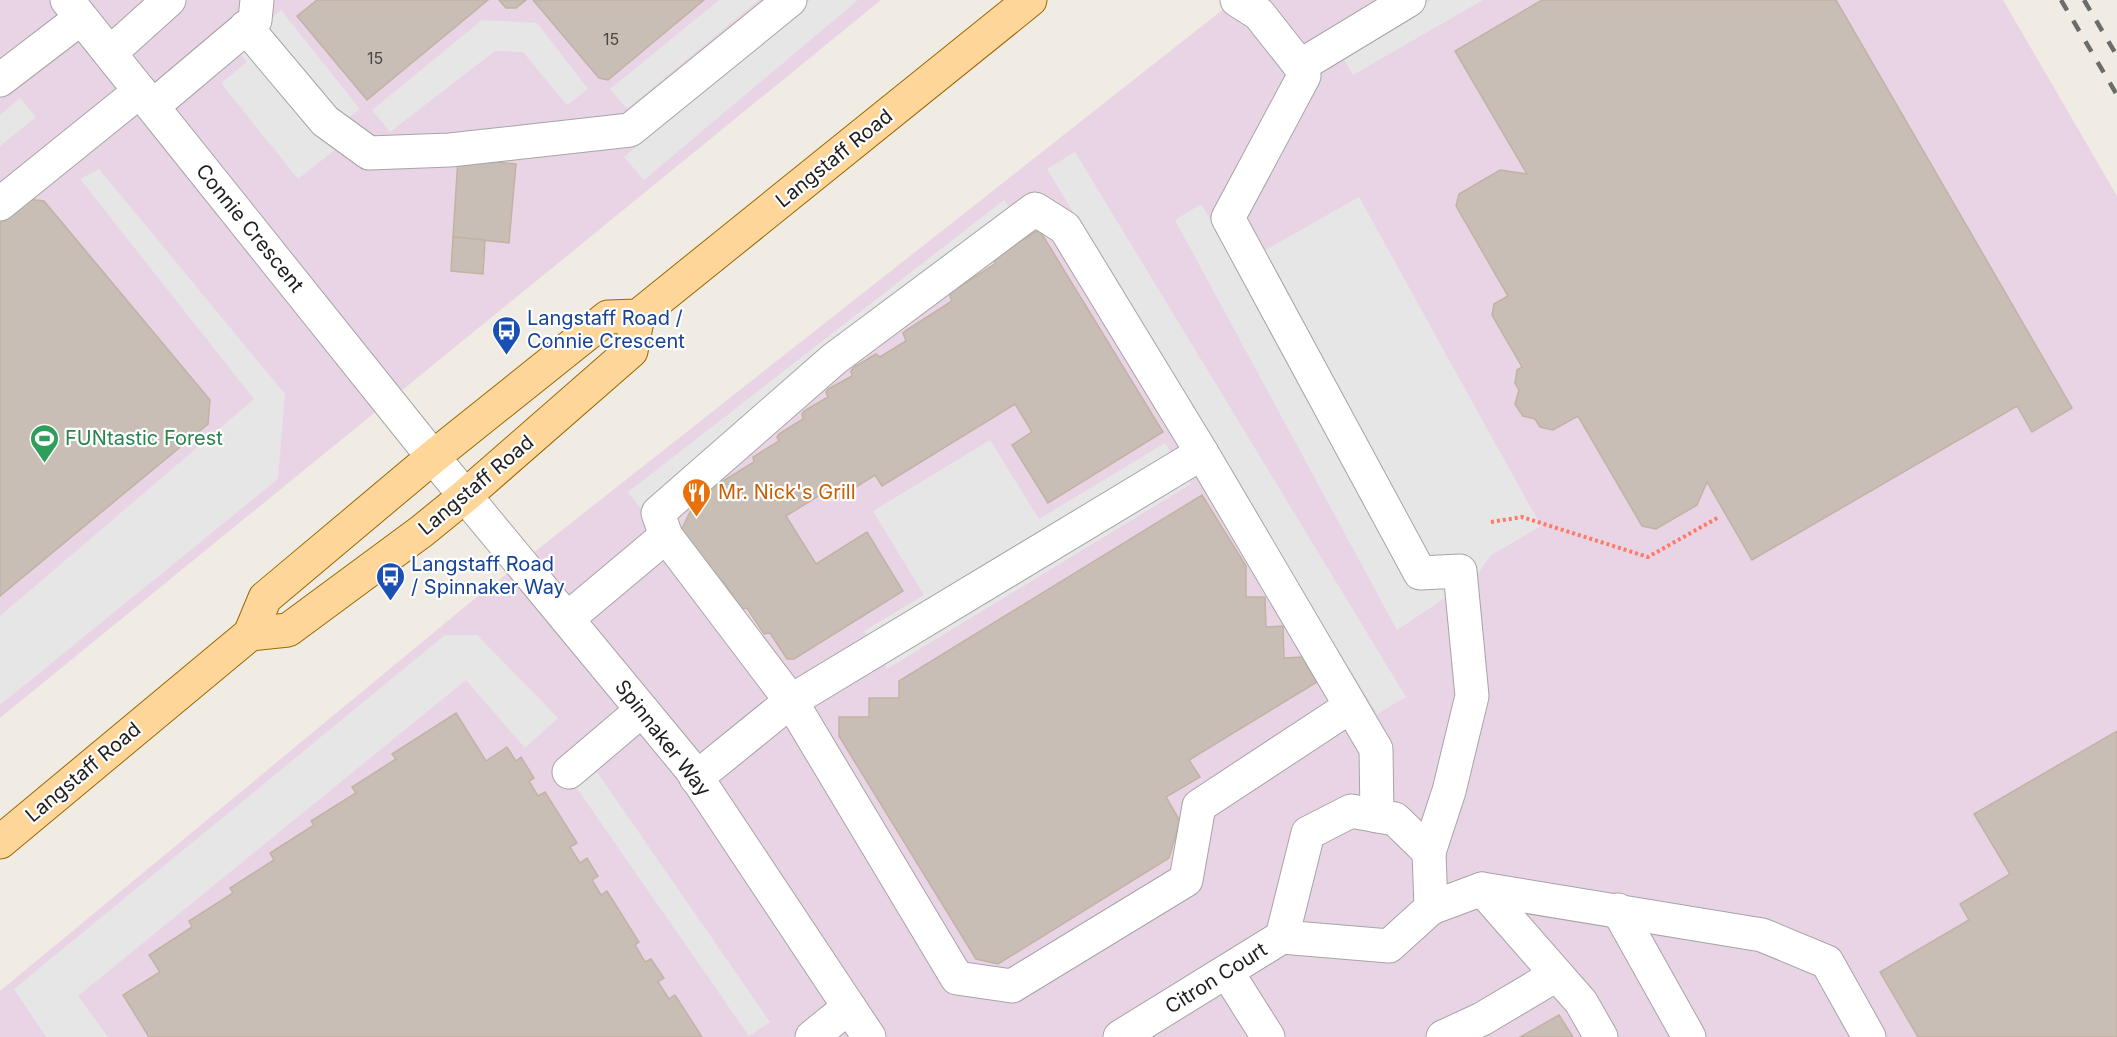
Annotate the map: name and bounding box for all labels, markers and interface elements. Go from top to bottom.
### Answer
house number: 15 [603,29,619,49]
house number: 15 [367,48,383,68]
street label: Langstaff Road [771,104,897,212]
street label: Connie Crescent [191,159,309,297]
place label: Langstaff Road / Connie Crescent [527,306,685,353]
bus stop icon: Langstaff Road / Connie Crescent [490,314,522,356]
sports icon: FUNtastic Forest [28,422,60,464]
place label: FUNtastic Forest [65,426,223,450]
street label: Langstaff Road [414,430,538,540]
restaurant icon: Mr. Nick's Grill [681,476,713,518]
place label: Mr. Nick's Grill [718,480,856,504]
place label: Langstaff Road / Spinnaker Way [411,552,565,599]
bus stop icon: Langstaff Road / Spinnaker Way [374,560,406,602]
street label: Spinnaker Way [610,675,716,801]
street label: Langstaff Road [21,717,145,827]
street label: Citron Court [1161,937,1272,1019]

